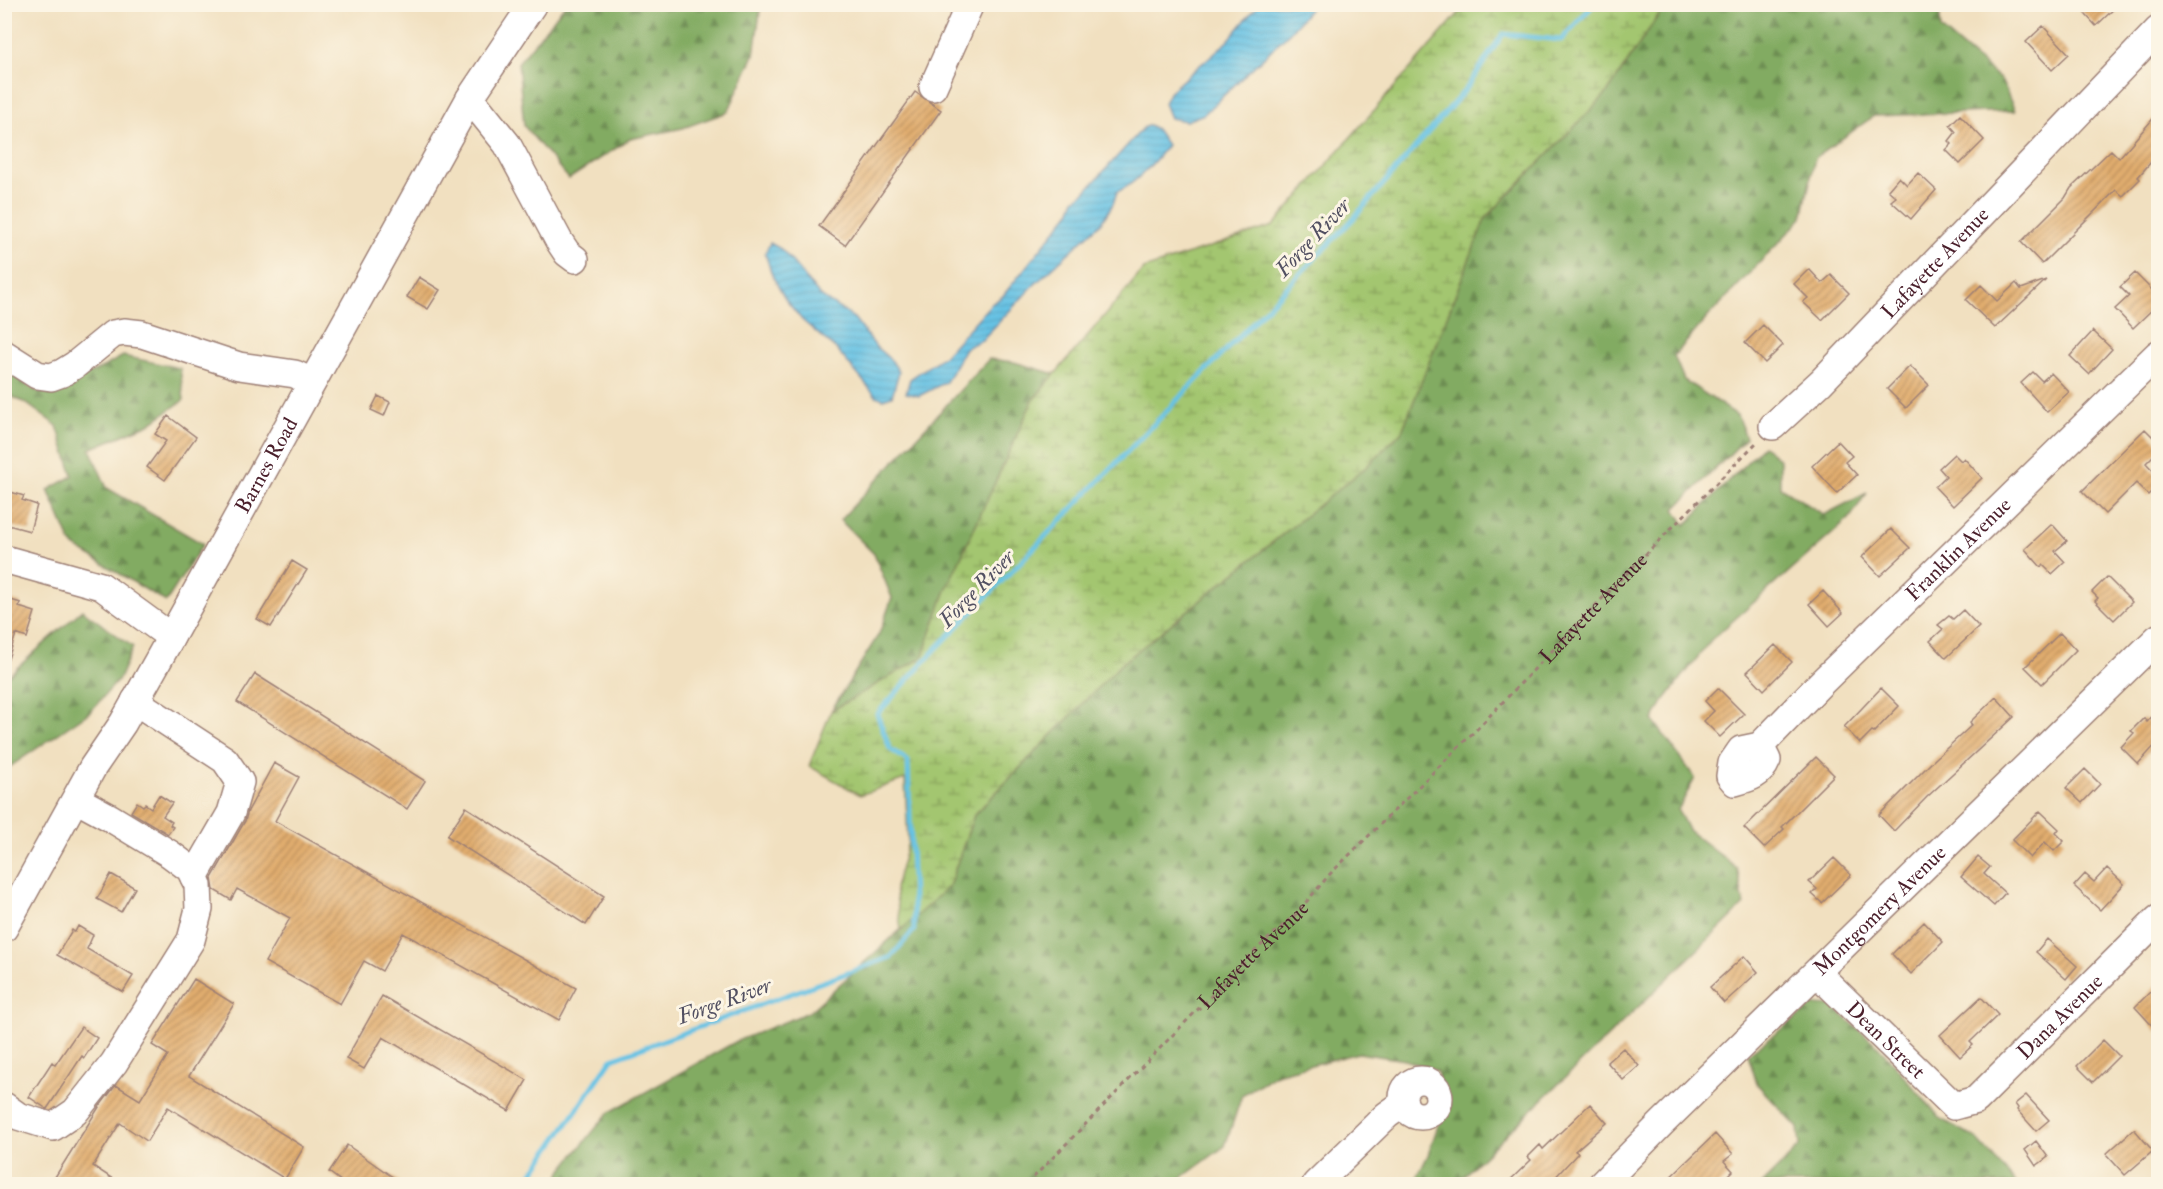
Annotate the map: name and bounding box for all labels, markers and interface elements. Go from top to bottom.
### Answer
water label: Forge River [1268,191,1358,284]
street label: Lafayette Avenue [1876,202,1995,325]
street label: Barnes Road [229,412,304,518]
street label: Franklin Avenue [1900,492,2017,607]
water label: Forge River [932,542,1022,634]
street label: Lafayette Avenue [1534,547,1654,670]
street label: Montgomery Avenue [1808,839,1952,981]
street label: Lafayette Avenue [1192,895,1315,1015]
street label: Dana Avenue [2012,968,2109,1065]
water label: Forge River [673,970,777,1031]
street label: Dean Street [1840,996,1931,1085]

